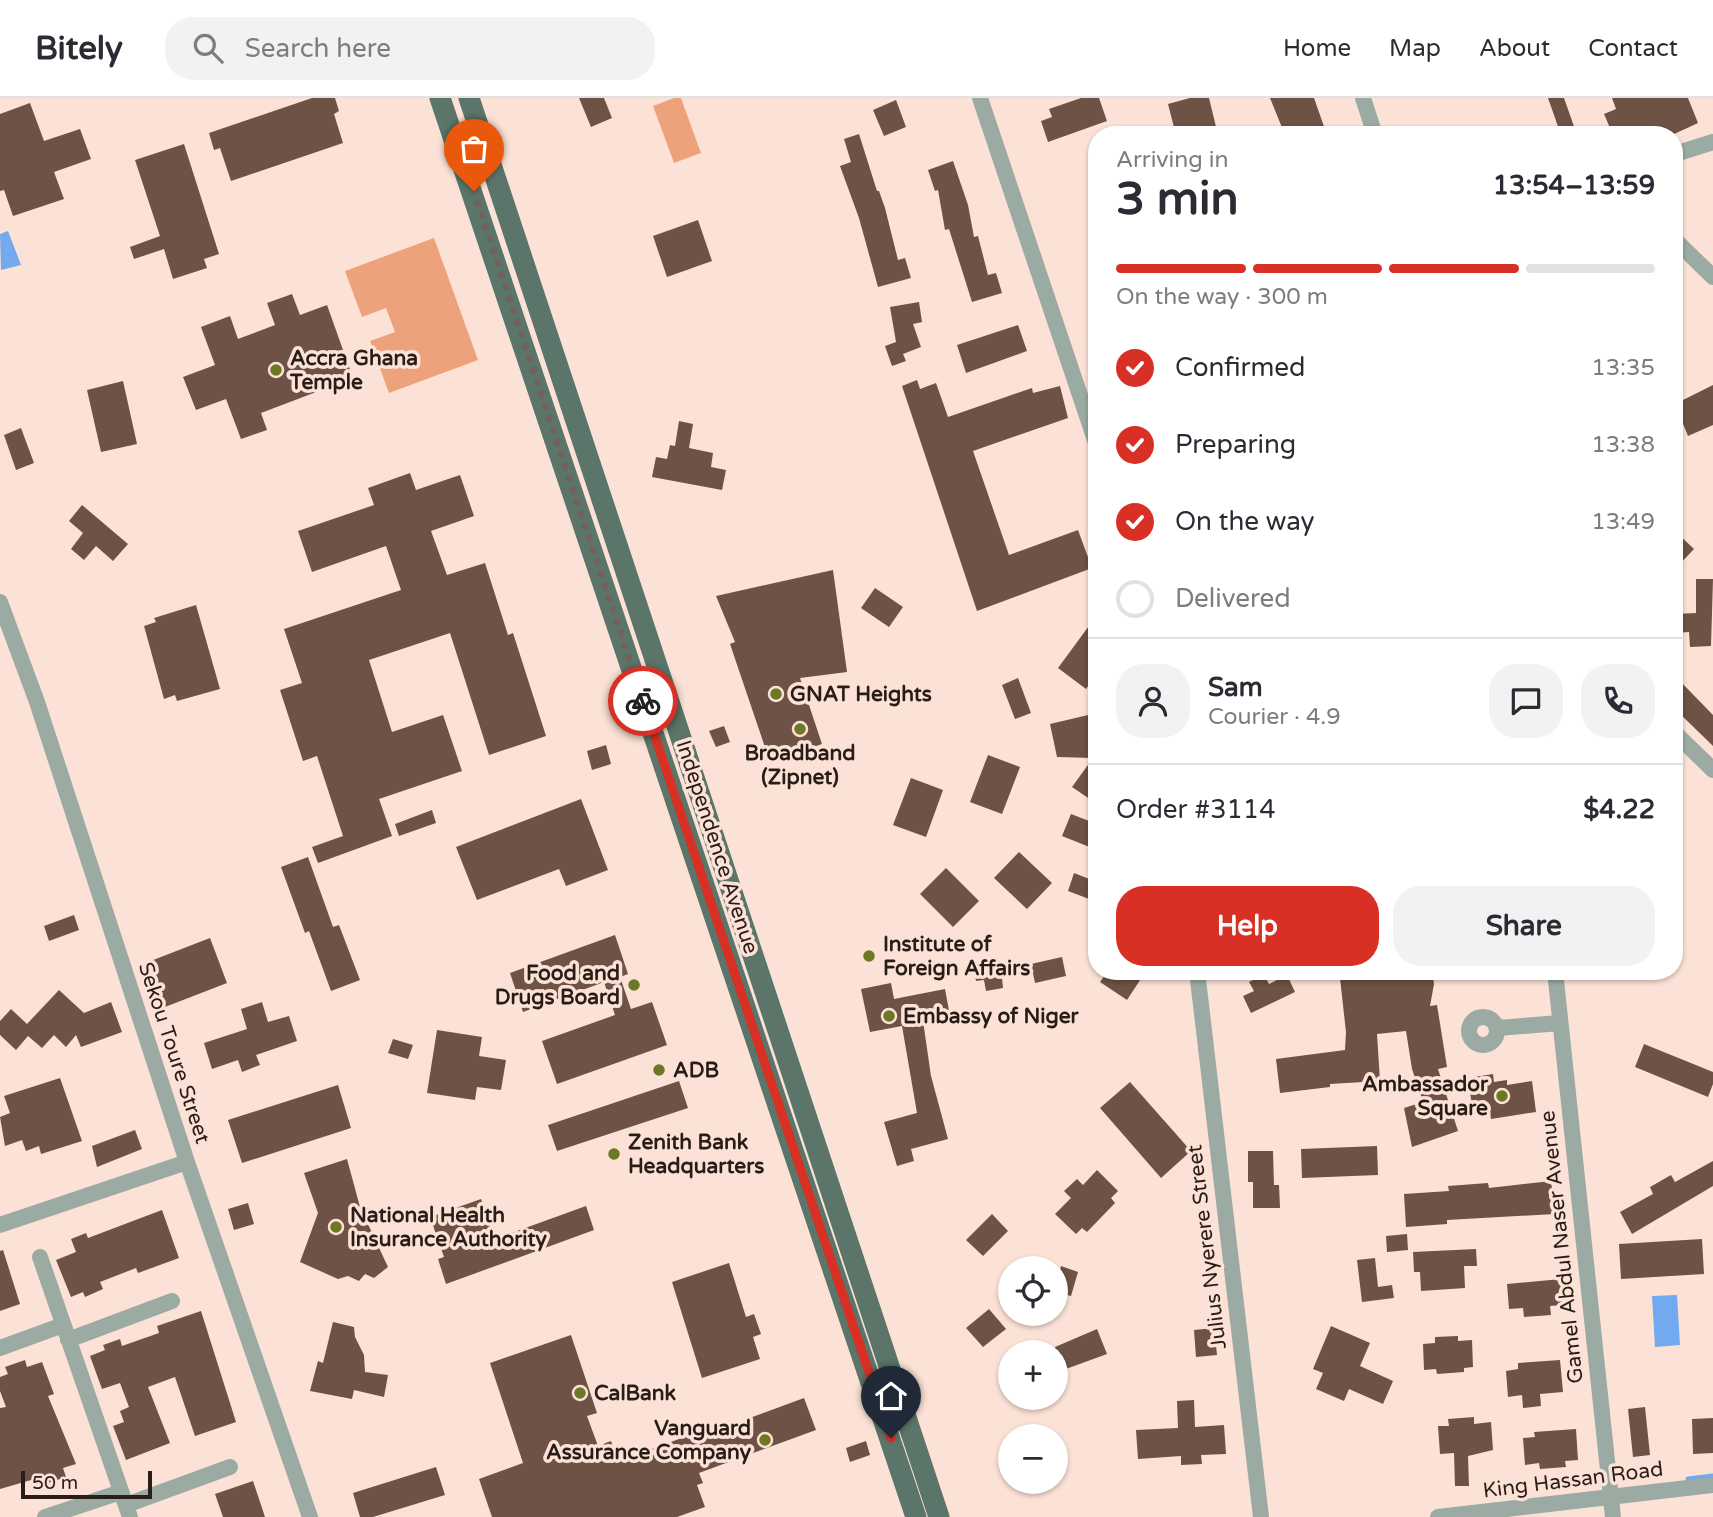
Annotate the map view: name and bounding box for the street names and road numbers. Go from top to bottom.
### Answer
street label: Independence Avenue [671,737,763,957]
street label: Sekou Toure Street [133,959,215,1147]
street label: Gamel Abdul Naser Avenue [1535,1109,1589,1385]
street label: Julius Nyerere Street [1182,1143,1232,1351]
street label: King Hassan Road [1481,1457,1665,1503]

